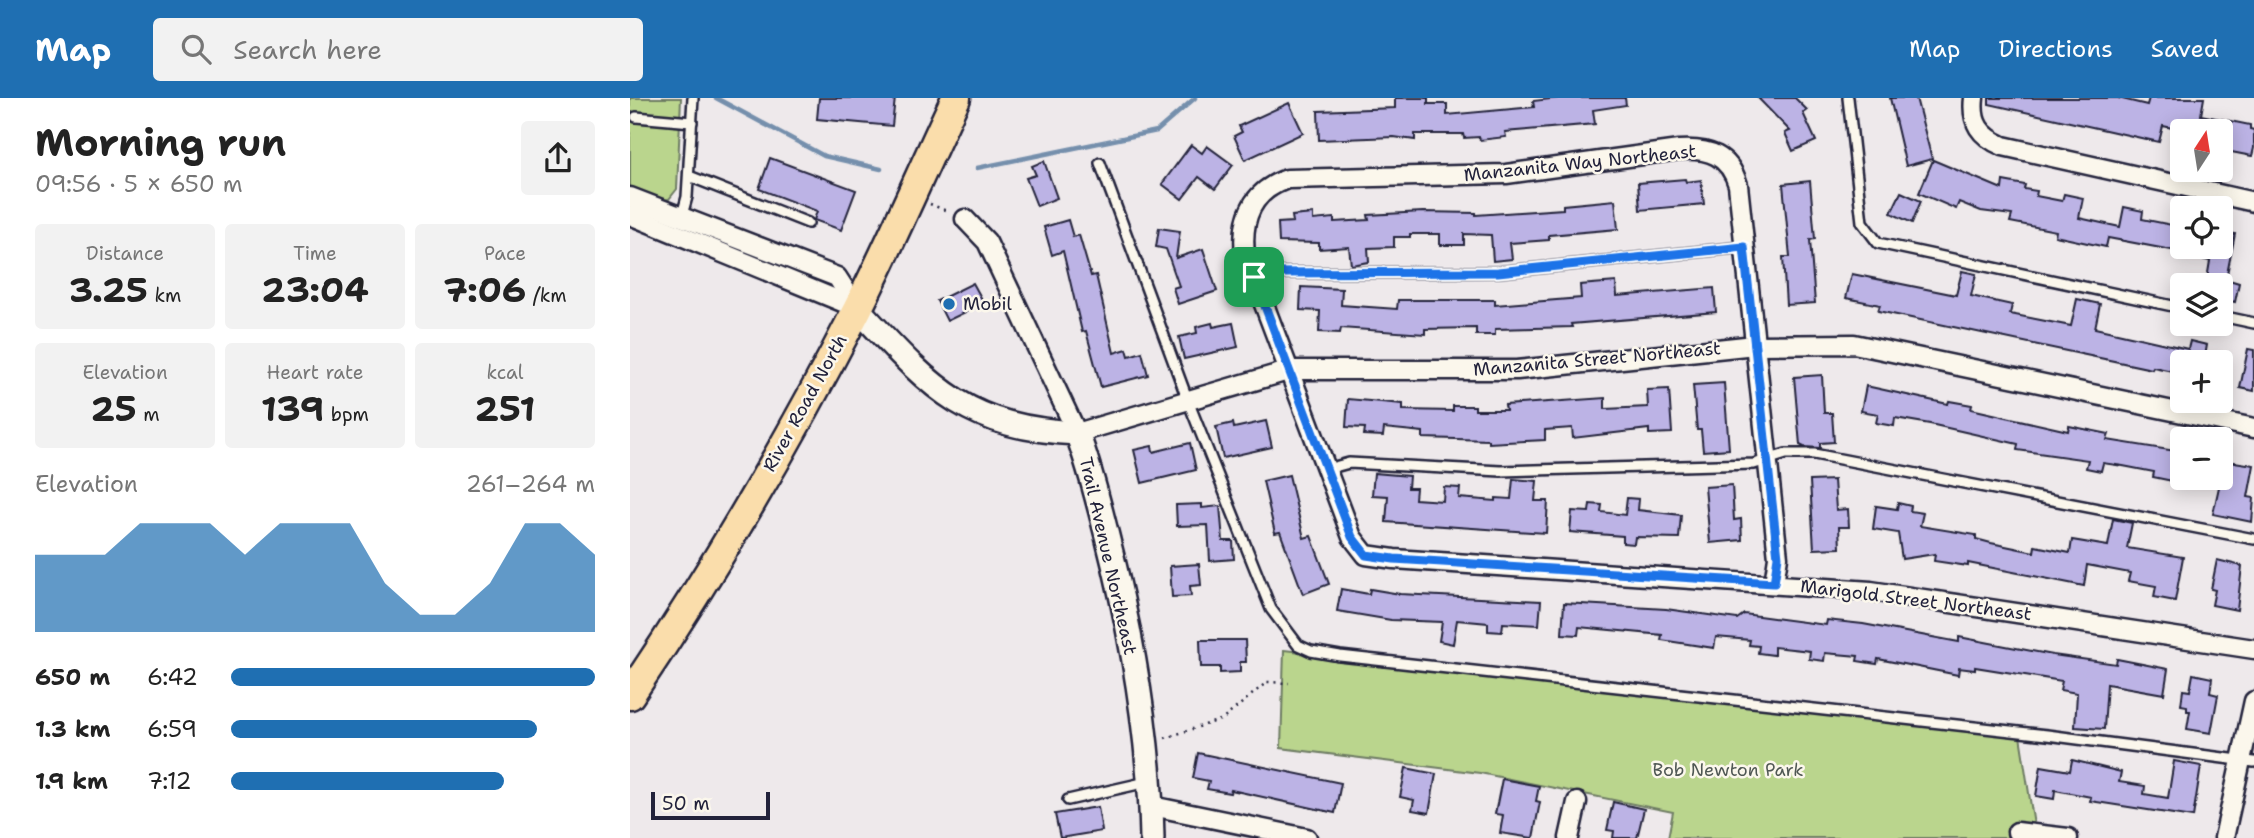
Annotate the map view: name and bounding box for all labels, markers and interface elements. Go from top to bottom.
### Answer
search box [153,18,643,81]
text: Map [35,27,111,72]
icon: search [177,30,215,68]
text: Search here [233,32,382,67]
text: Map [1909,33,1960,65]
text: Directions [1998,33,2113,65]
text: Saved [2151,33,2219,65]
text: Morning run [35,117,286,168]
north arrow [2170,119,2233,182]
map controls [2170,119,2233,490]
button: share [521,121,595,195]
street label: Manzanita Way Northeast [1463,139,1698,187]
text: 09:56 · 5 × 650 m [35,169,242,199]
button: locate [2170,196,2233,259]
text: Distance [86,241,164,266]
text: Time [293,241,337,266]
text: Pace [484,241,526,266]
pin [1224,247,1284,307]
icon: arrive [1235,258,1273,296]
text: 3.25 [69,266,148,313]
text: 23:04 [261,266,369,313]
text: 7:06 [443,266,526,313]
button: layers [2170,273,2233,336]
text: km [148,283,181,308]
text: /km [526,283,567,308]
place label: Mobil [963,292,1012,316]
marker: Mobil [941,296,957,312]
street label: River Road North [757,330,853,476]
street label: Manzanita Street Northeast [1472,336,1722,382]
button: + [2170,350,2233,413]
text: Elevation [82,360,168,385]
text: Heart rate [267,360,363,385]
text: kcal [487,360,523,385]
text: 25 [90,385,137,432]
text: 139 [261,385,324,432]
text: 251 [475,385,535,432]
text: m [137,402,160,427]
text: bpm [324,402,369,427]
button: − [2170,427,2233,490]
street label: Trail Avenue Northeast [1074,455,1142,657]
text: Elevation [35,469,138,499]
text: 261–264 m [466,469,595,499]
street label: Marigold Street Northeast [1799,574,2033,626]
text: 650 m [35,662,110,692]
text: 6:42 [147,662,198,692]
text: 1.3 km [35,714,110,744]
text: 6:59 [147,714,197,744]
park label: Bob Newton Park [1652,758,1804,782]
text: 1.9 km [35,766,108,796]
text: 7:12 [147,766,191,796]
scale bar [651,789,770,821]
text: 50 m [662,791,710,816]

